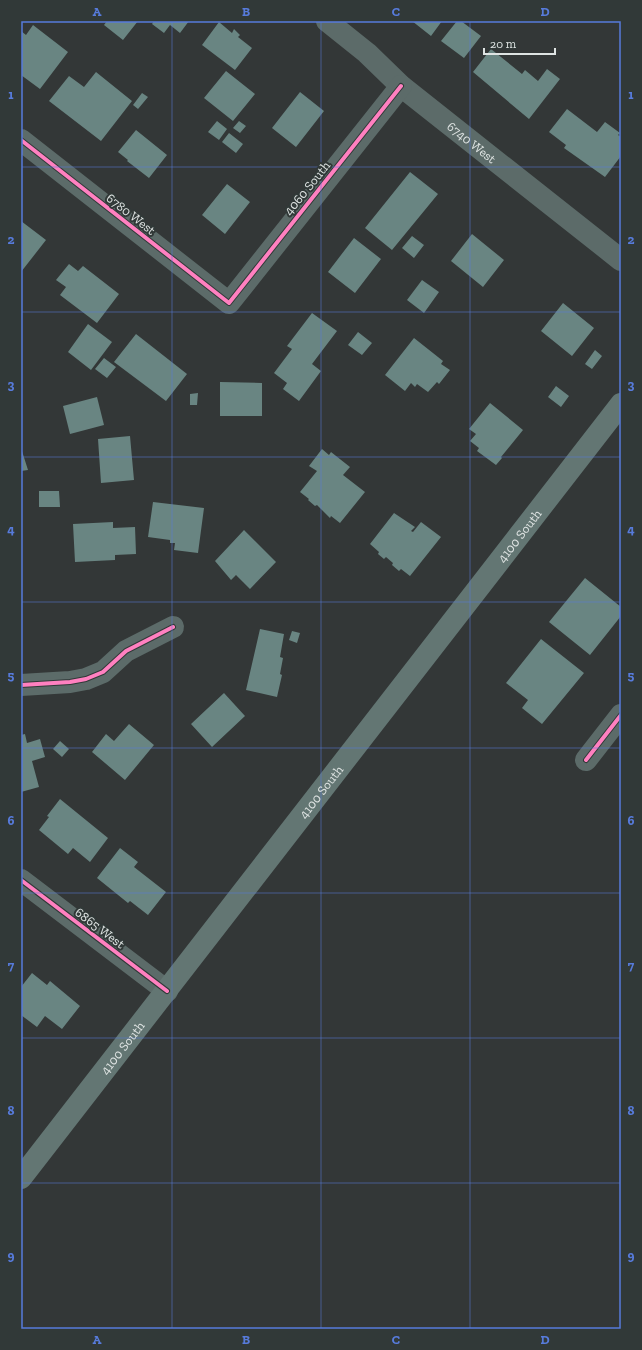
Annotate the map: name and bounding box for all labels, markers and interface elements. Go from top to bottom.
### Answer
text: A [93,4,102,19]
text: B [242,4,250,19]
text: C [392,4,400,19]
text: D [540,4,550,19]
scale bar [484,30,555,56]
text: 20 m [490,37,517,51]
text: 1 [8,87,14,102]
text: 1 [628,87,634,102]
street label: 6740 West [445,118,499,166]
street label: 4060 South [281,158,334,218]
street label: 6780 West [103,190,159,238]
text: 2 [8,232,15,247]
text: 2 [628,232,635,247]
text: 3 [8,377,15,392]
text: 3 [628,377,635,392]
street label: 4100 South [494,505,545,565]
text: 4 [7,522,15,537]
text: 4 [627,522,635,537]
text: 5 [8,668,15,683]
text: 5 [628,668,635,683]
street label: 4100 South [295,761,346,821]
text: 6 [8,813,15,828]
text: 6 [628,813,635,828]
street label: 6865 West [72,905,128,952]
text: 7 [8,958,15,973]
text: 7 [628,958,635,973]
street label: 4100 South [97,1018,148,1077]
text: 8 [7,1103,15,1118]
text: 8 [627,1103,635,1118]
text: 9 [8,1248,15,1263]
text: 9 [628,1248,635,1263]
text: A [93,1332,102,1347]
text: B [242,1332,250,1347]
text: C [392,1332,400,1347]
text: D [540,1332,550,1347]

